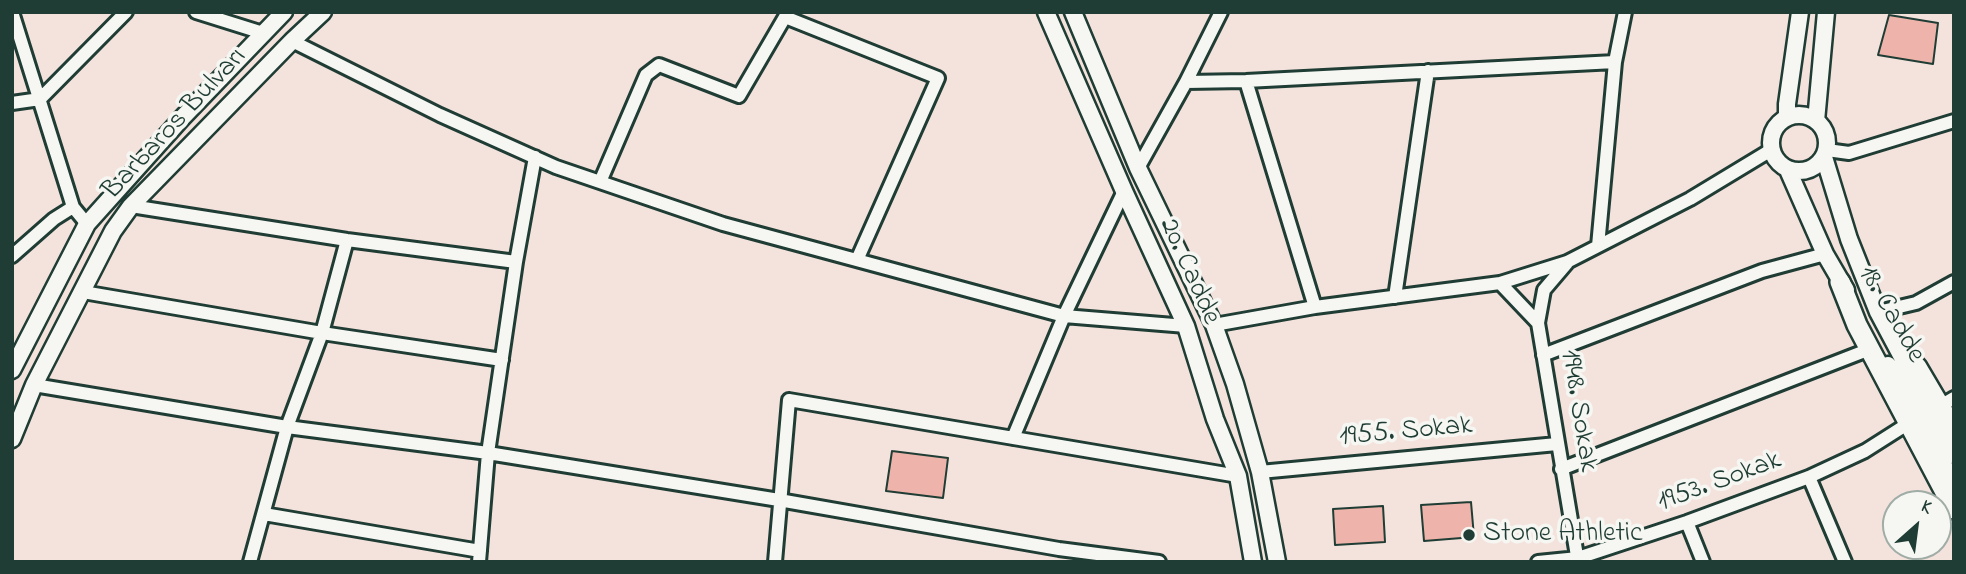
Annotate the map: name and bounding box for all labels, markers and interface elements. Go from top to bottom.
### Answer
street label: Barbaros Bulvarı [97,42,255,208]
street label: 20. Cadde [1150,213,1226,331]
street label: 18. Cadde [1849,260,1931,370]
street label: 1948. Sokak [1551,347,1603,475]
street label: 1955. Sokak [1338,410,1474,456]
street label: 1953. Sokak [1654,445,1786,521]
north arrow [1882,490,1952,560]
text: K [1916,494,1937,522]
place label: Stone Athletic [1483,518,1642,552]
marker: Stone Athletic [1461,527,1477,543]

